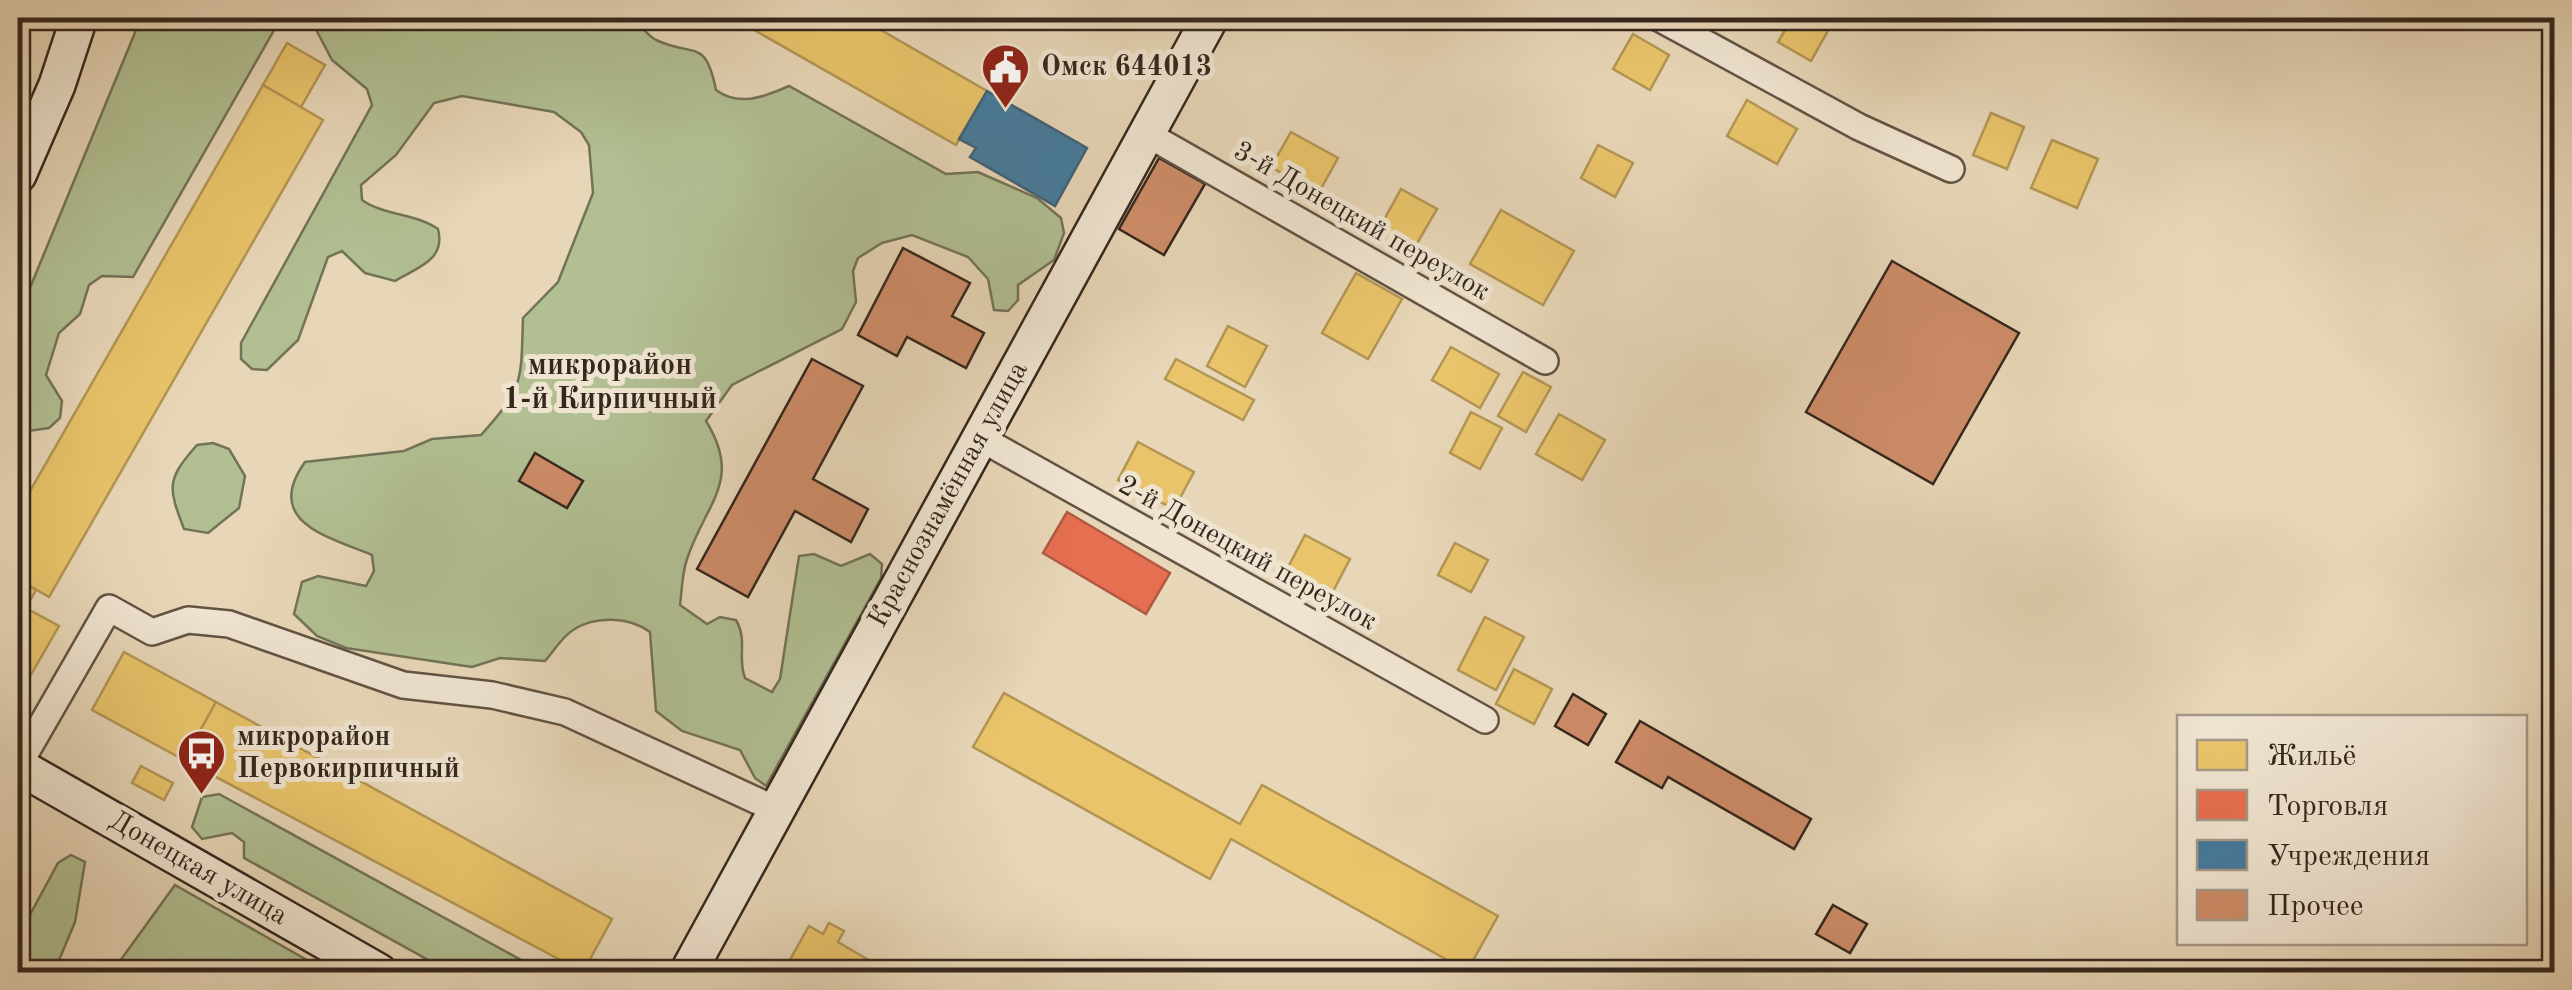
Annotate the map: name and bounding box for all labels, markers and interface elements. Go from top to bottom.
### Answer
public building icon: Омск 644013 [980,42,1032,110]
place label: Омск 644013 [1041,53,1212,82]
street label: 3-й Донецкий переулок [1228,137,1494,307]
district label: микрорайон 1-й Кирпичный [503,351,717,415]
street label: Краснознамённая улица [864,357,1034,633]
street label: 2-й Донецкий переулок [1113,471,1381,637]
legend [2177,715,2527,945]
place label: микрорайон Первокирпичный [237,724,460,784]
bus stop icon: микрорайон Первокирпичный [176,728,228,796]
text: Жильё [2267,742,2356,772]
text: Торговля [2267,792,2388,822]
street label: Донецкая улица [104,807,292,931]
text: Учреждения [2267,842,2430,872]
text: Прочее [2267,892,2364,922]

